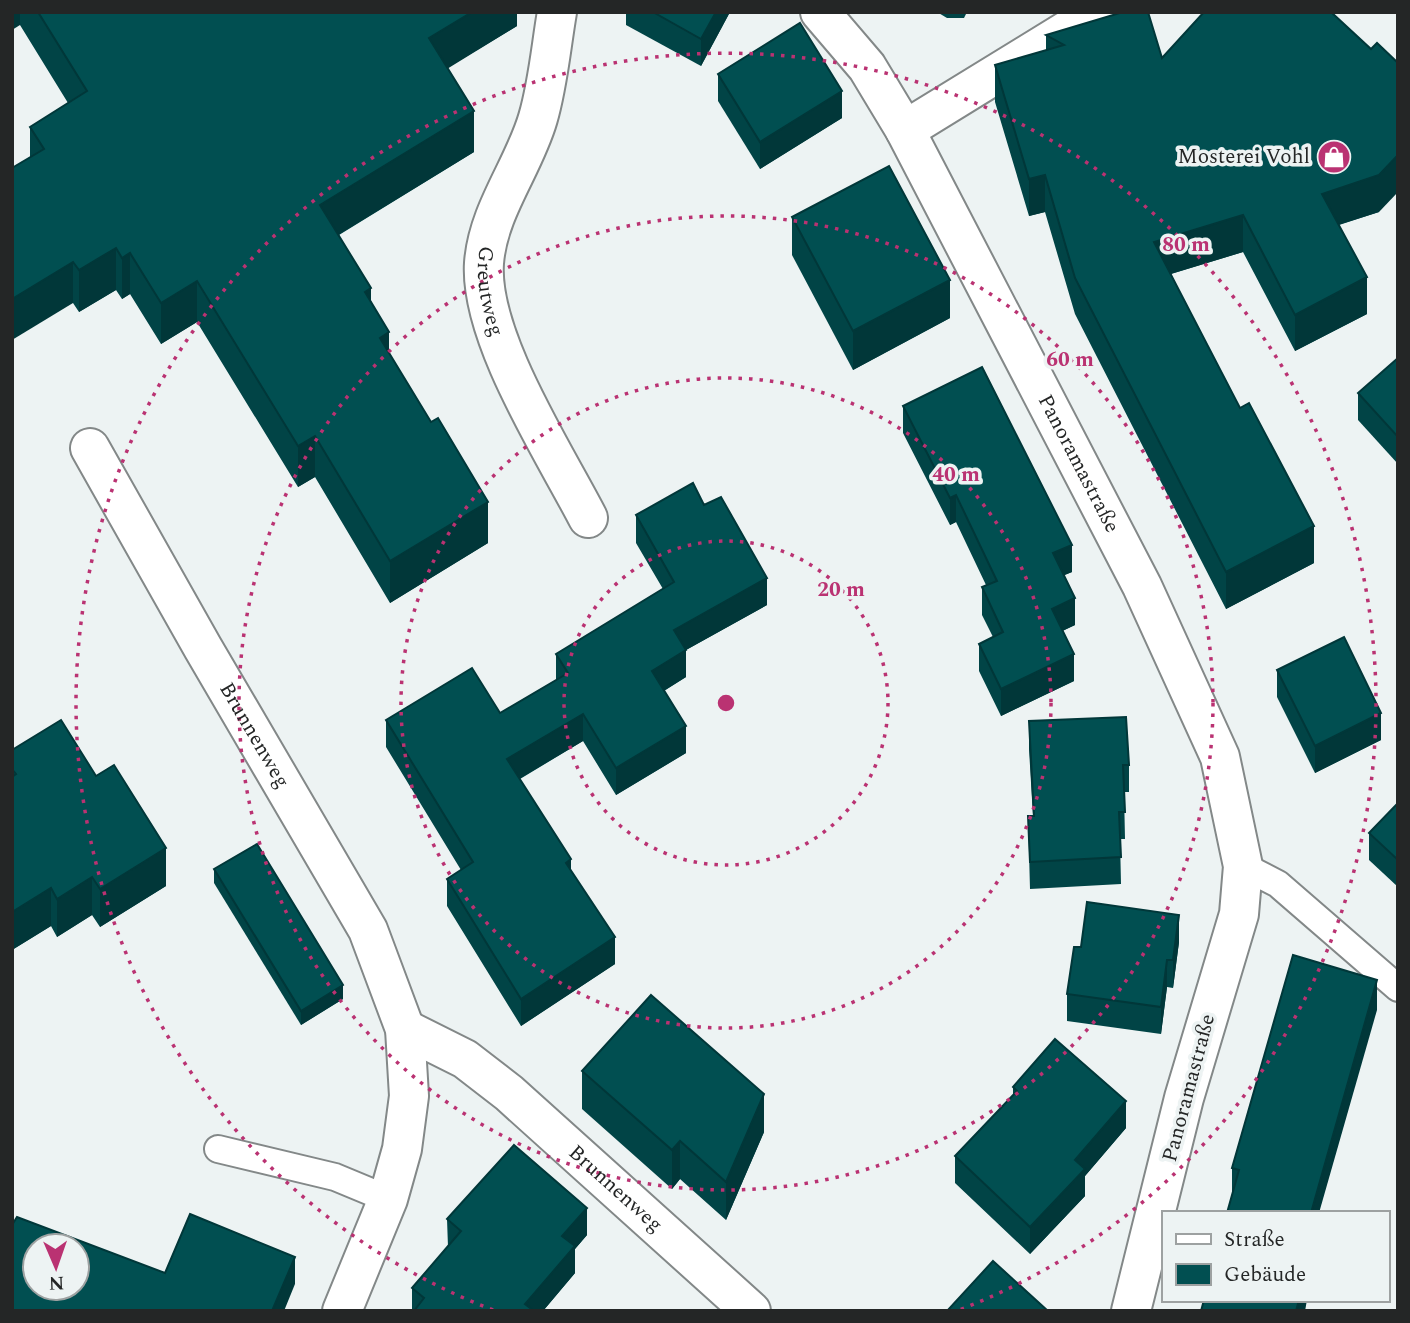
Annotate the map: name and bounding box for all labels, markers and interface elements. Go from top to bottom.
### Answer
shop icon: Mosterei Vohl [1315,138,1353,176]
place label: Mosterei Vohl [1178,141,1310,173]
text: 80 m [1162,229,1210,261]
street label: Greutweg [468,244,512,341]
text: 60 m [1046,344,1094,376]
street label: Panoramastraße [1029,389,1128,539]
text: 40 m [932,459,980,491]
text: 20 m [817,574,865,606]
street label: Brunnenweg [211,676,298,794]
centre of rings [714,691,738,715]
street label: Panoramastraße [1154,1010,1224,1166]
street label: Brunnenweg [561,1138,670,1240]
legend [1162,1211,1389,1302]
text: Straße [1224,1224,1285,1256]
north arrow [21,1232,91,1302]
text: Gebäude [1224,1259,1306,1291]
text: N [48,1268,65,1297]

